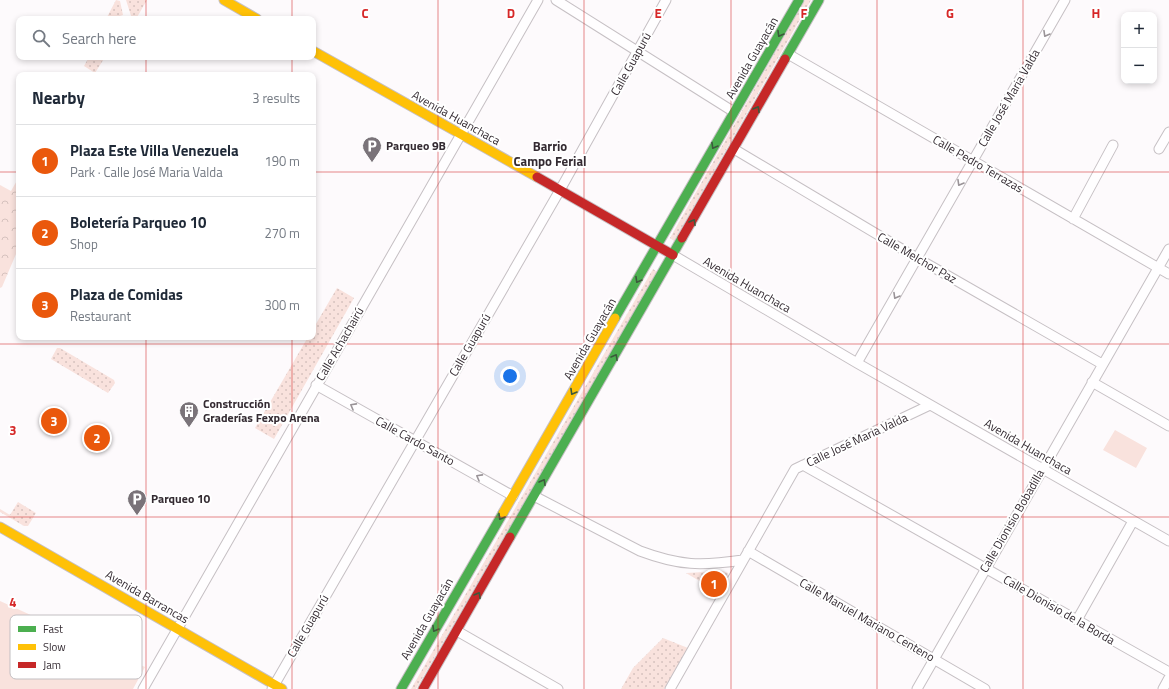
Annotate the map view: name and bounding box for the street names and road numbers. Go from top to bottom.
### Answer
street label: Avenida Guayacán [720,13,783,102]
street label: Calle Guapurú [605,29,656,99]
street label: Calle José Maria Valda [973,45,1044,150]
street label: Avenida Huanchaca [409,85,504,150]
street label: Calle Pedro Terrazas [929,130,1027,197]
street label: Calle Melchor Paz [874,227,961,288]
street label: Avenida Huanchaca [700,252,795,317]
street label: Avenida Guayacán [558,294,621,383]
street label: Calle Achachairú [311,303,368,384]
street label: Calle Guapurú [444,310,495,380]
street label: Calle José Maria Valda [803,408,911,471]
street label: Calle Cardo Santo [372,411,458,470]
street label: Avenida Huanchaca [981,414,1076,479]
street label: Calle Dionisio Bobadilla [974,466,1049,576]
street label: Avenida Barrancas [102,565,193,628]
street label: Calle Dionisio de la Borda [1000,570,1119,649]
street label: Calle Manuel Mariano Centeno [796,573,938,666]
street label: Avenida Guayacán [395,574,458,663]
street label: Calle Guapurú [282,591,333,661]

